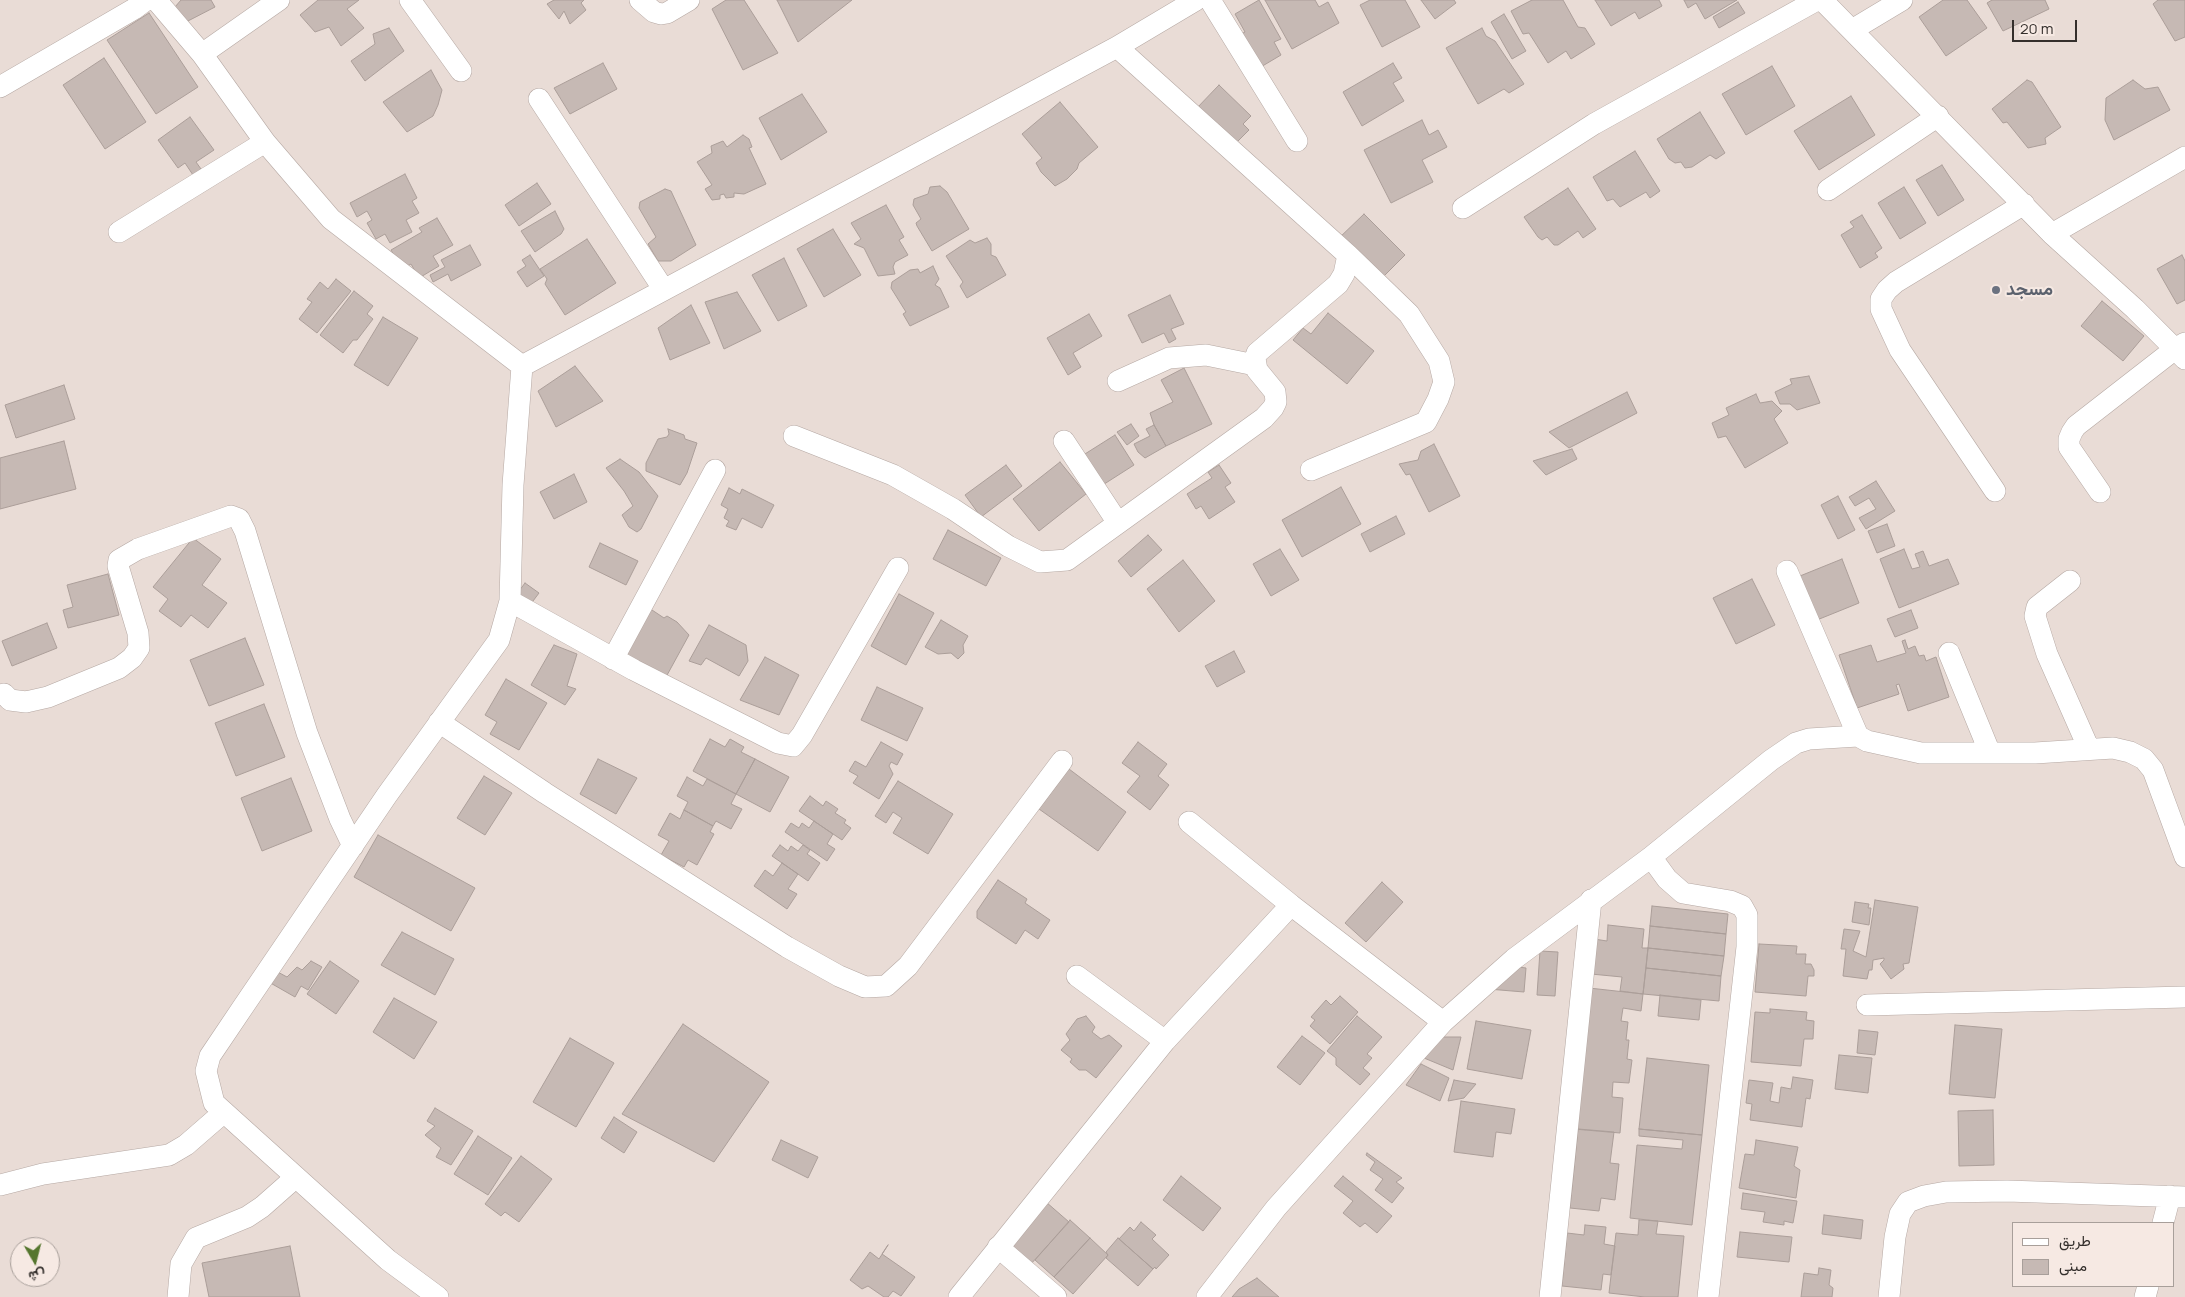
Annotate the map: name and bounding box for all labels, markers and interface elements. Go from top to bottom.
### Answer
scale bar [2015,10,2080,42]
text: 20 m [2020,18,2053,39]
place label: مسجد [2006,279,2053,301]
marker: مسجد [1990,284,2002,296]
legend [2012,1222,2175,1287]
text: طريق [2059,1230,2091,1251]
north arrow [10,1237,60,1287]
text: مبنى [2059,1255,2087,1276]
text: ش [27,1266,47,1287]

